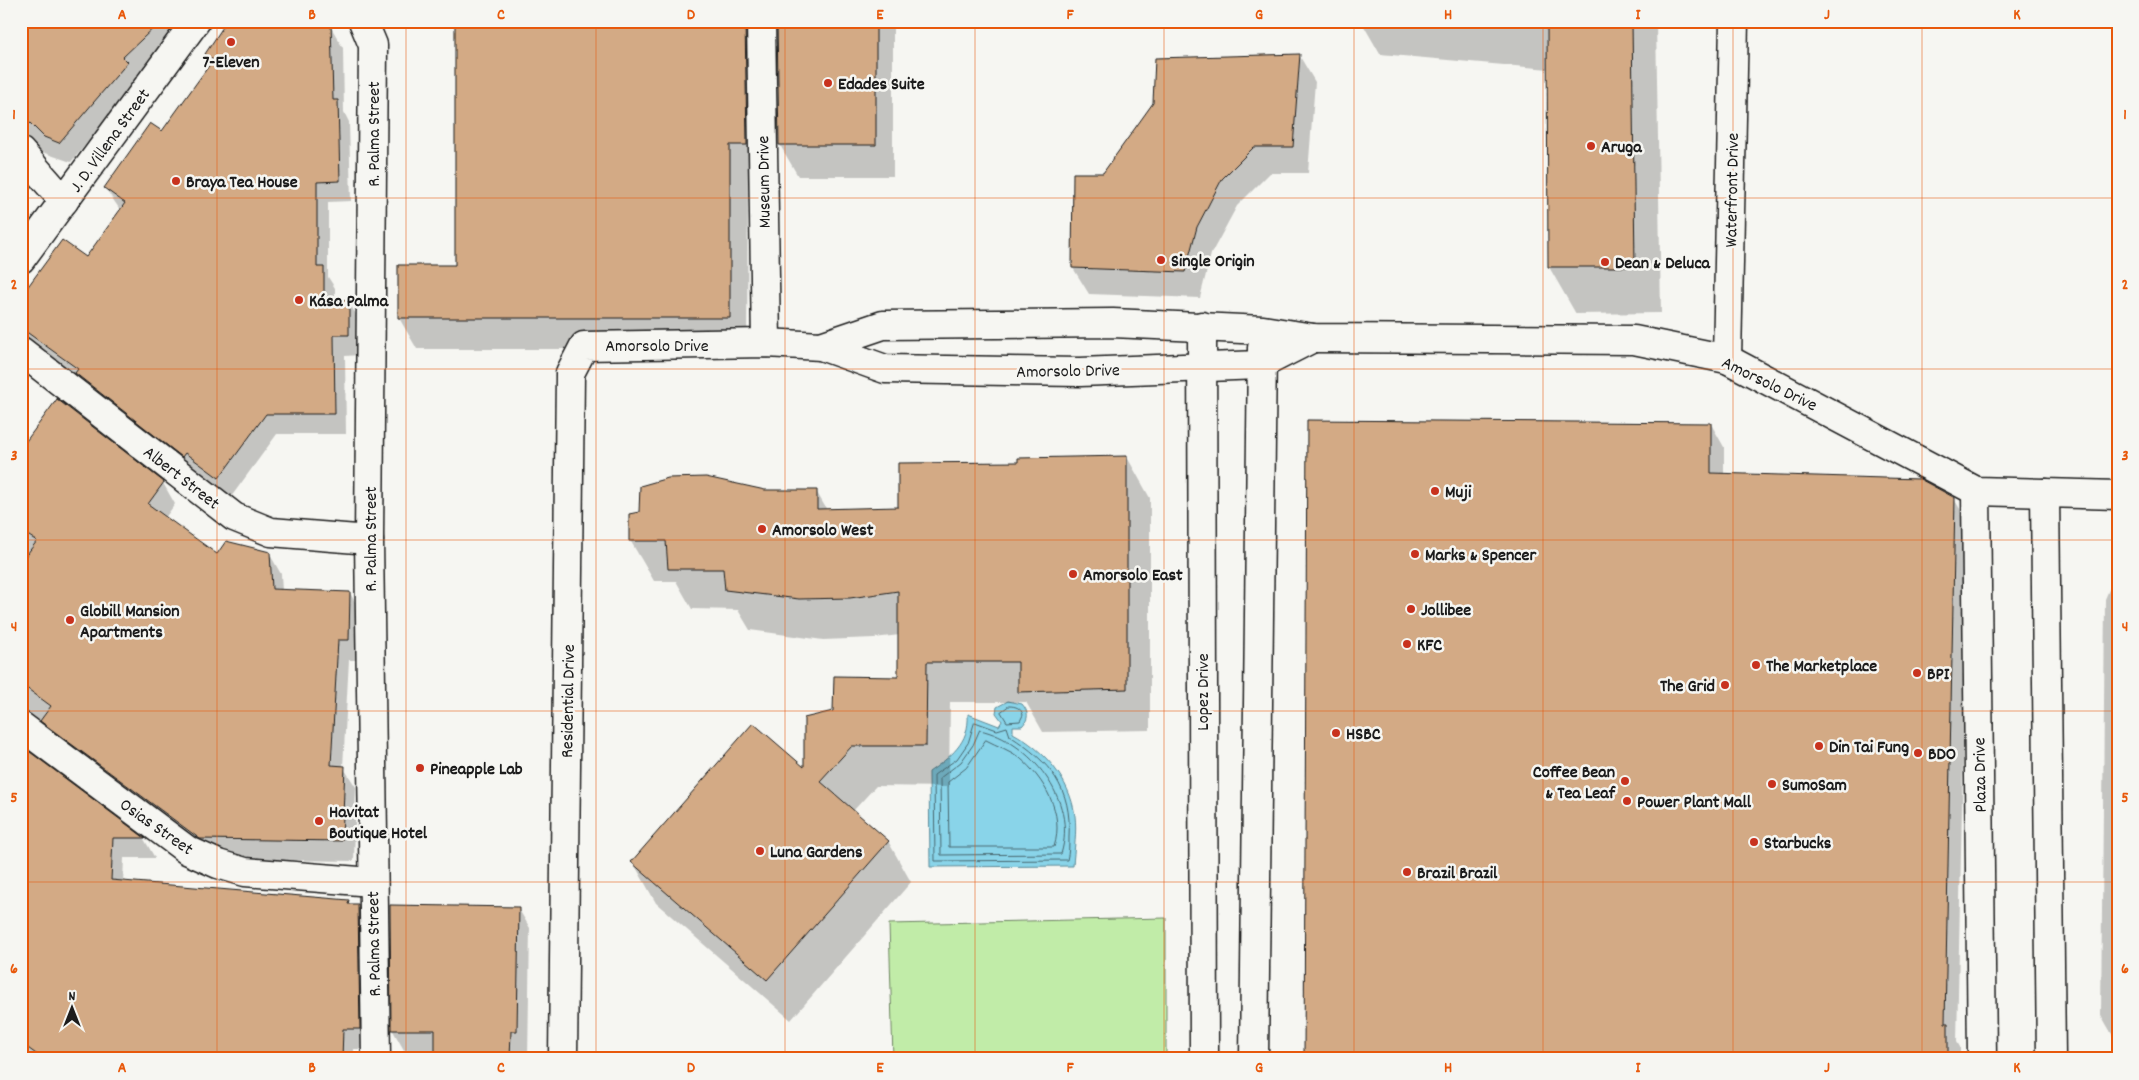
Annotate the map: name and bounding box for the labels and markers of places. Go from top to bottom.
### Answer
marker: 7-Eleven [225,36,237,48]
place label: 7-Eleven [202,51,260,76]
place label: Edades Suite [838,73,925,98]
marker: Edades Suite [822,77,834,89]
place label: Aruga [1601,136,1642,161]
marker: Aruga [1585,140,1597,152]
place label: Braya Tea House [186,171,298,196]
marker: Braya Tea House [170,175,182,187]
place label: Single Origin [1171,250,1255,275]
place label: Dean & Deluca [1615,252,1711,277]
marker: Single Origin [1155,254,1167,266]
marker: Dean & Deluca [1599,256,1611,268]
place label: Kása Palma [309,290,389,315]
marker: Kása Palma [293,294,305,306]
place label: Muji [1445,481,1472,506]
marker: Muji [1429,485,1441,497]
place label: Amorsolo West [772,519,874,544]
marker: Amorsolo West [756,523,768,535]
place label: Marks & Spencer [1425,544,1536,569]
marker: Marks & Spencer [1409,548,1421,560]
place label: Amorsolo East [1083,564,1183,589]
marker: Amorsolo East [1067,568,1079,580]
place label: Jollibee [1421,599,1471,624]
place label: Globill Mansion Apartments [80,600,180,646]
marker: Jollibee [1405,603,1417,615]
marker: Globill Mansion Apartments [64,614,76,626]
place label: KFC [1417,634,1442,659]
marker: KFC [1401,638,1413,650]
place label: The Marketplace [1766,655,1877,680]
marker: The Marketplace [1750,659,1762,671]
place label: BPI [1927,663,1950,688]
marker: BPI [1911,667,1923,679]
place label: The Grid [1660,675,1715,700]
marker: The Grid [1719,679,1731,691]
place label: HSBC [1346,723,1381,748]
marker: HSBC [1330,727,1342,739]
place label: Din Tai Fung [1829,736,1909,761]
marker: Din Tai Fung [1813,740,1825,752]
place label: BDO [1928,743,1956,768]
marker: BDO [1912,747,1924,759]
place label: Pineapple Lab [430,758,523,783]
place label: Coffee Bean & Tea Leaf [1533,761,1617,807]
marker: Pineapple Lab [414,762,426,774]
place label: SumoSam [1782,774,1847,799]
marker: Coffee Bean & Tea Leaf [1619,775,1631,787]
marker: SumoSam [1766,778,1778,790]
place label: Power Plant Mall [1637,791,1752,816]
marker: Power Plant Mall [1621,795,1633,807]
place label: Havitat Boutique Hotel [329,801,428,847]
marker: Havitat Boutique Hotel [313,815,325,827]
place label: Starbucks [1764,832,1832,857]
marker: Starbucks [1748,836,1760,848]
place label: Luna Gardens [770,841,863,866]
marker: Luna Gardens [754,845,766,857]
place label: Brazil Brazil [1417,862,1498,887]
marker: Brazil Brazil [1401,866,1413,878]

